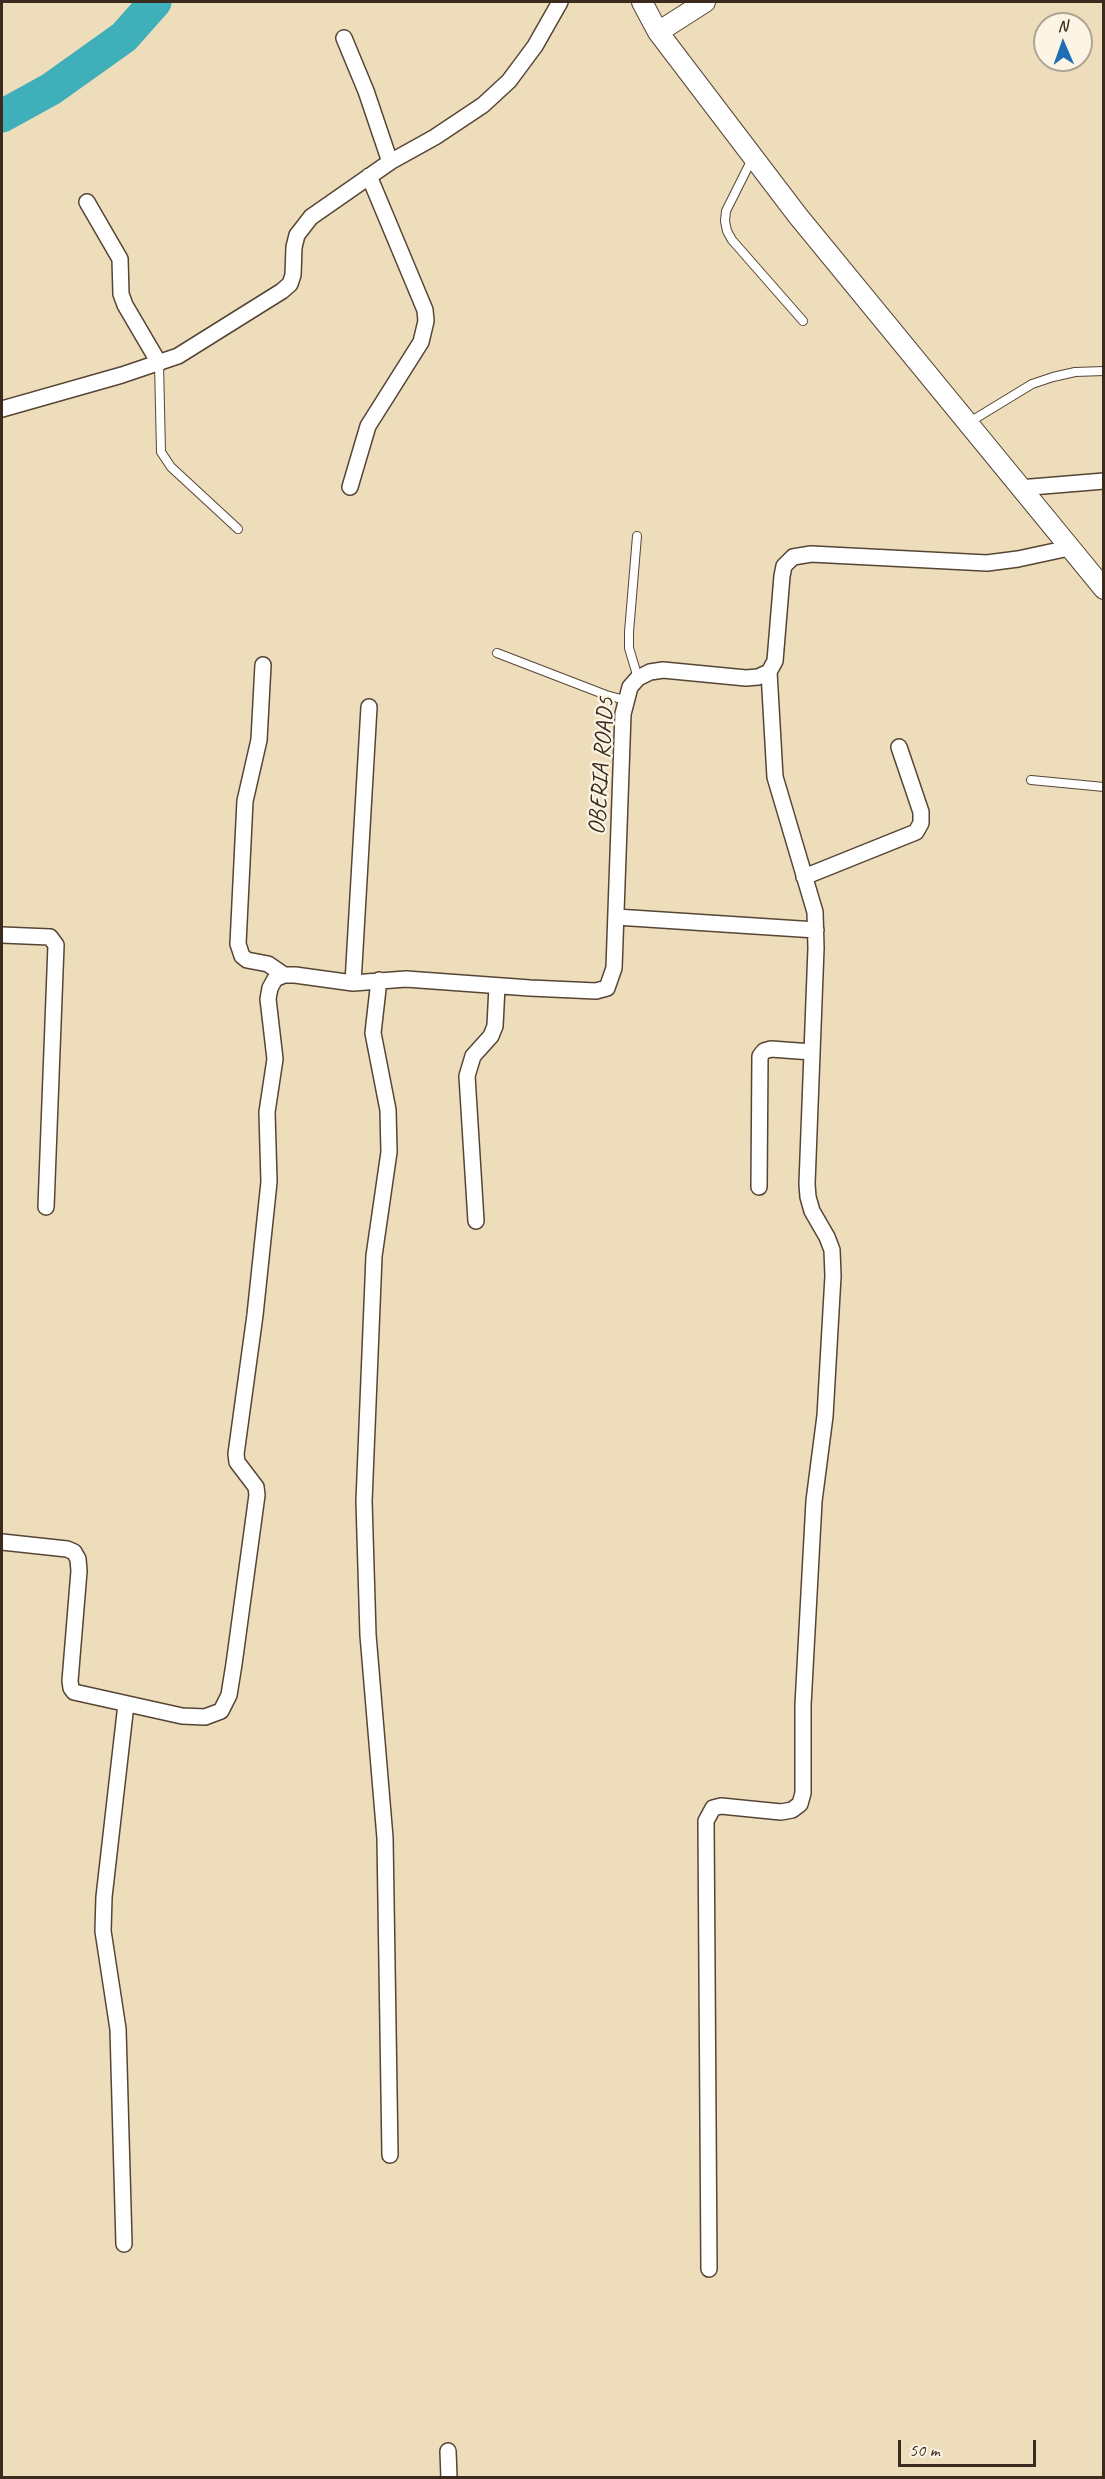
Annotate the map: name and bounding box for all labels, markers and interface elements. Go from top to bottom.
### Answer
north arrow [1033,12,1093,72]
text: N [1057,16,1068,36]
street label: OBERIA ROAD5 [583,696,621,836]
scale bar [901,2428,1039,2466]
text: 50 m [909,2439,940,2461]

